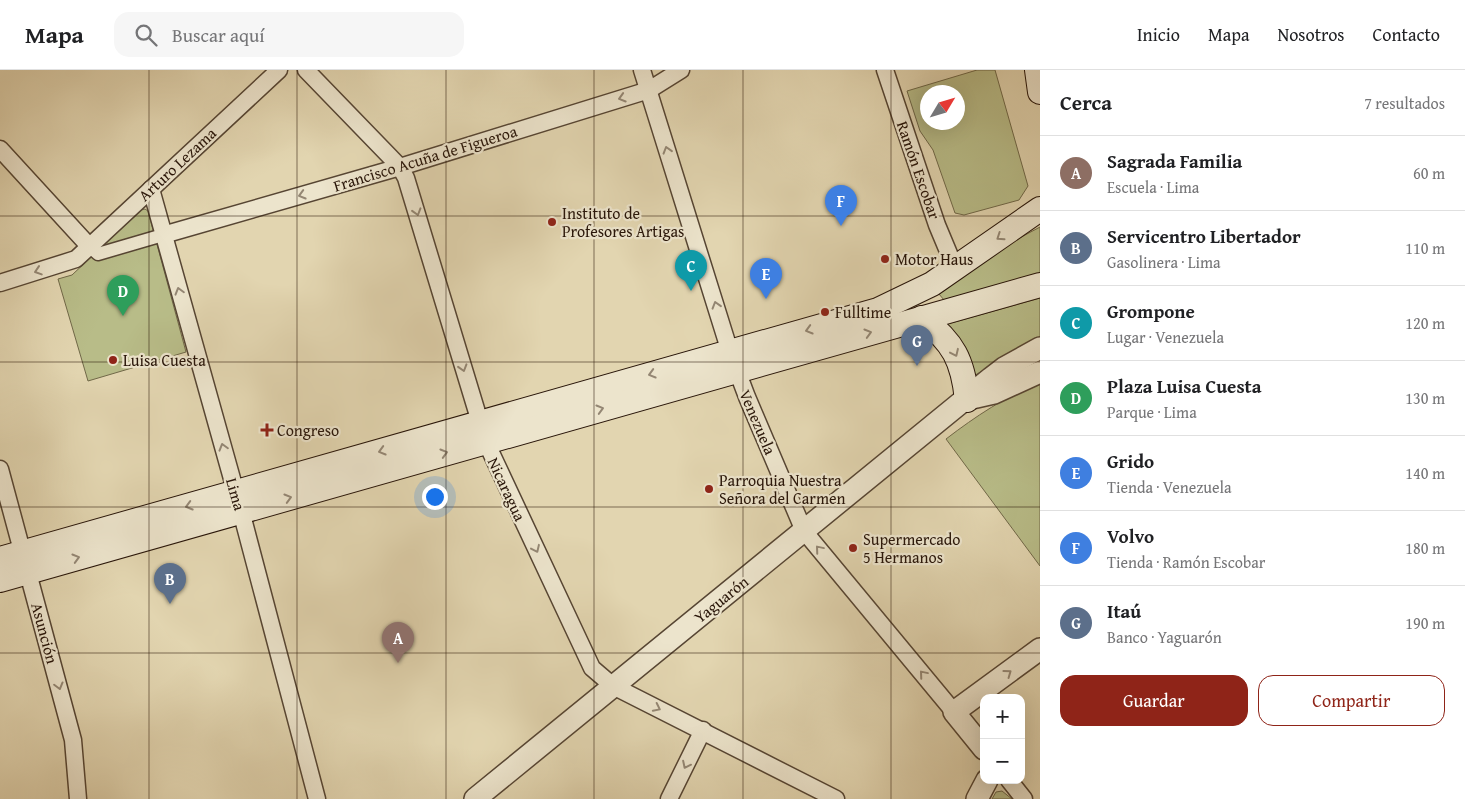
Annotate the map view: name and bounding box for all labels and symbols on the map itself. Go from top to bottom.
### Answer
north arrow [920,85,965,130]
one-way arrow [619,93,627,103]
street label: Francisco Acuña de Figueroa [330,118,520,197]
street label: Ramón Escobar [891,118,947,223]
street label: Arturo Lezama [133,121,222,207]
one-way arrow [663,147,673,155]
pin: F [825,185,857,226]
one-way arrow [299,189,307,199]
place label: Instituto de Profesores Artigas [562,201,684,243]
one-way arrow [411,207,421,216]
marker: Instituto de Profesores Artigas [546,216,558,228]
one-way arrow [997,231,1006,240]
place label: Motor Haus [895,247,973,271]
pin: C [675,250,707,291]
marker: Motor Haus [879,253,891,265]
pin: E [750,258,782,299]
one-way arrow [34,265,43,275]
pin: D [107,275,139,316]
one-way arrow [174,287,184,296]
place label: Fulltime [835,300,891,324]
one-way arrow [711,302,721,310]
marker: Fulltime [819,306,831,318]
one-way arrow [804,324,813,335]
pin: G [901,325,933,366]
one-way arrow [864,328,872,339]
place label: Luisa Cuesta [123,348,206,372]
one-way arrow [948,348,959,357]
marker: Luisa Cuesta [107,354,119,366]
one-way arrow [458,363,468,371]
one-way arrow [649,369,657,379]
street label: Venezuela [734,386,783,459]
one-way arrow [596,404,604,414]
place label: Congreso [277,418,339,442]
marker: Congreso [261,424,273,436]
one-way arrow [218,444,228,452]
one-way arrow [378,445,387,456]
one-way arrow [439,449,448,459]
street label: Nicaragua [482,453,532,525]
place label: Parroquia Nuestra Señora del Carmen [719,468,845,510]
street label: Lima [220,475,252,514]
marker: Parroquia Nuestra Señora del Carmen [703,483,715,495]
your location [422,484,448,510]
one-way arrow [283,493,291,503]
one-way arrow [185,500,193,510]
place label: Supermercado 5 Hermanos [863,527,961,569]
marker: Supermercado 5 Hermanos [847,542,859,554]
one-way arrow [530,544,540,553]
one-way arrow [817,546,825,555]
one-way arrow [71,553,80,564]
pin: B [154,563,186,604]
street label: Yaguarón [689,569,753,629]
street label: Asunción [25,600,65,666]
pin: A [382,622,414,663]
one-way arrow [1002,670,1012,679]
one-way arrow [920,671,929,680]
one-way arrow [53,682,64,691]
one-way arrow [652,701,661,712]
one-way arrow [682,759,692,768]

